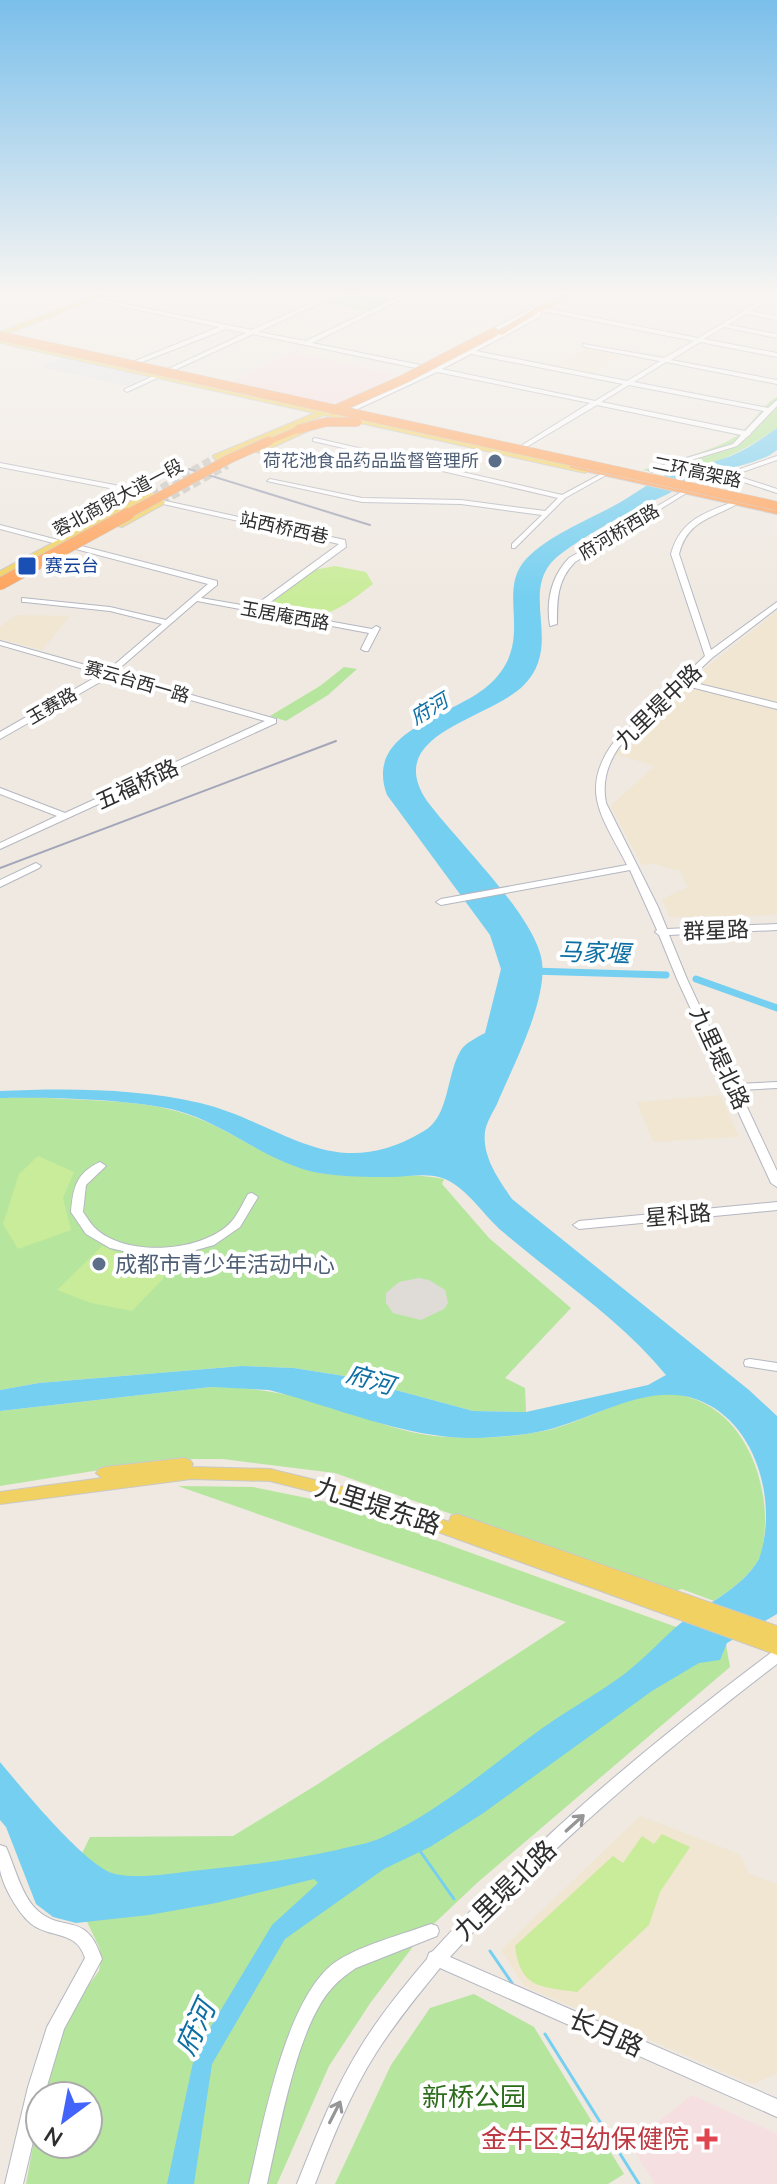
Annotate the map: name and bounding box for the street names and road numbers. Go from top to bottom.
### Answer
street label: 二环高架路 [650,451,744,493]
street label: 蓉北商贸大道一段 [49,454,187,542]
street label: 府河桥西路 [574,499,664,565]
street label: 站西桥西巷 [237,507,331,549]
street label: 玉居庵西路 [239,596,331,636]
street label: 赛云台西一路 [82,656,192,708]
street label: 九里堤中路 [609,658,709,756]
street label: 玉赛路 [23,682,81,730]
street label: 五福桥路 [91,753,184,817]
street label: 群星路 [683,915,750,947]
street label: 九里堤北路 [682,1002,756,1115]
street label: 星科路 [644,1198,712,1234]
street label: 九里堤东路 [311,1470,445,1543]
street label: 九里堤北路 [446,1833,564,1948]
street label: 长月路 [563,2002,649,2065]

